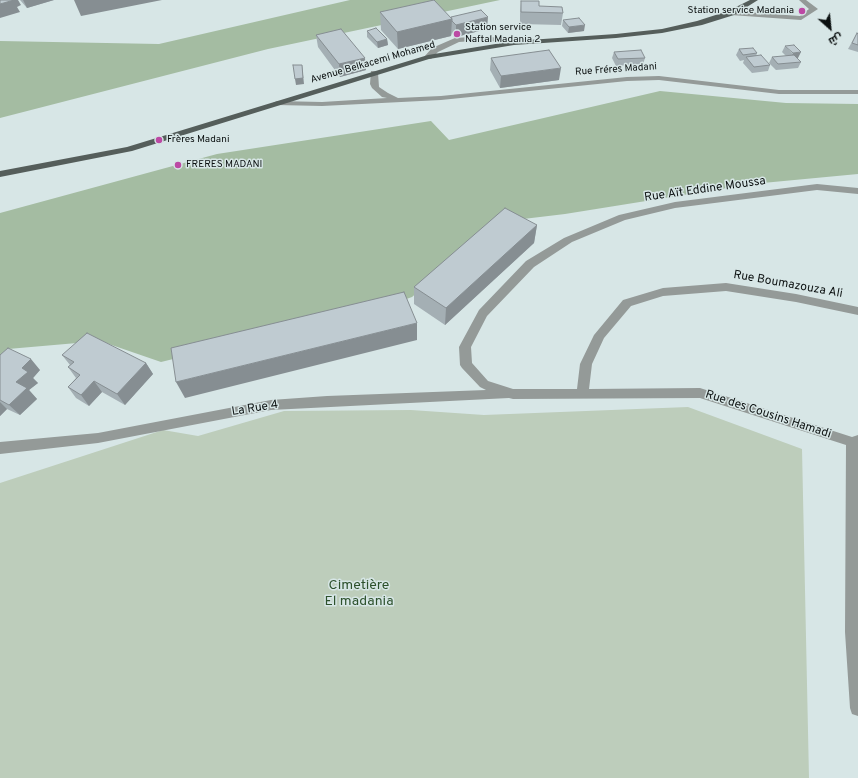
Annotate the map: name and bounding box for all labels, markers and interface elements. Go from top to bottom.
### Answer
place label: Station service Madania [688,5,794,17]
marker: Station service Madania [797,6,807,16]
north arrow [810,8,850,48]
place label: Station service Naftal Madania 2 [465,22,540,46]
marker: Station service Naftal Madania 2 [452,29,462,39]
text: ش [826,29,845,48]
street label: Avenue Belkacemi Mohamed [309,39,437,87]
street label: Rue Fréres Madani [575,61,657,79]
place label: Frères Madani [167,134,229,146]
marker: Frères Madani [154,135,164,145]
place label: FRERES MADANI [186,159,262,171]
marker: FRERES MADANI [173,160,183,170]
street label: Rue Aït Eddine Moussa [643,174,767,206]
street label: Rue Boumazouza Ali [732,268,844,302]
street label: Rue des Cousins Hamadi [703,388,833,442]
street label: La Rue 4 [231,398,279,420]
park label: Cimetière El madania [324,578,394,610]

